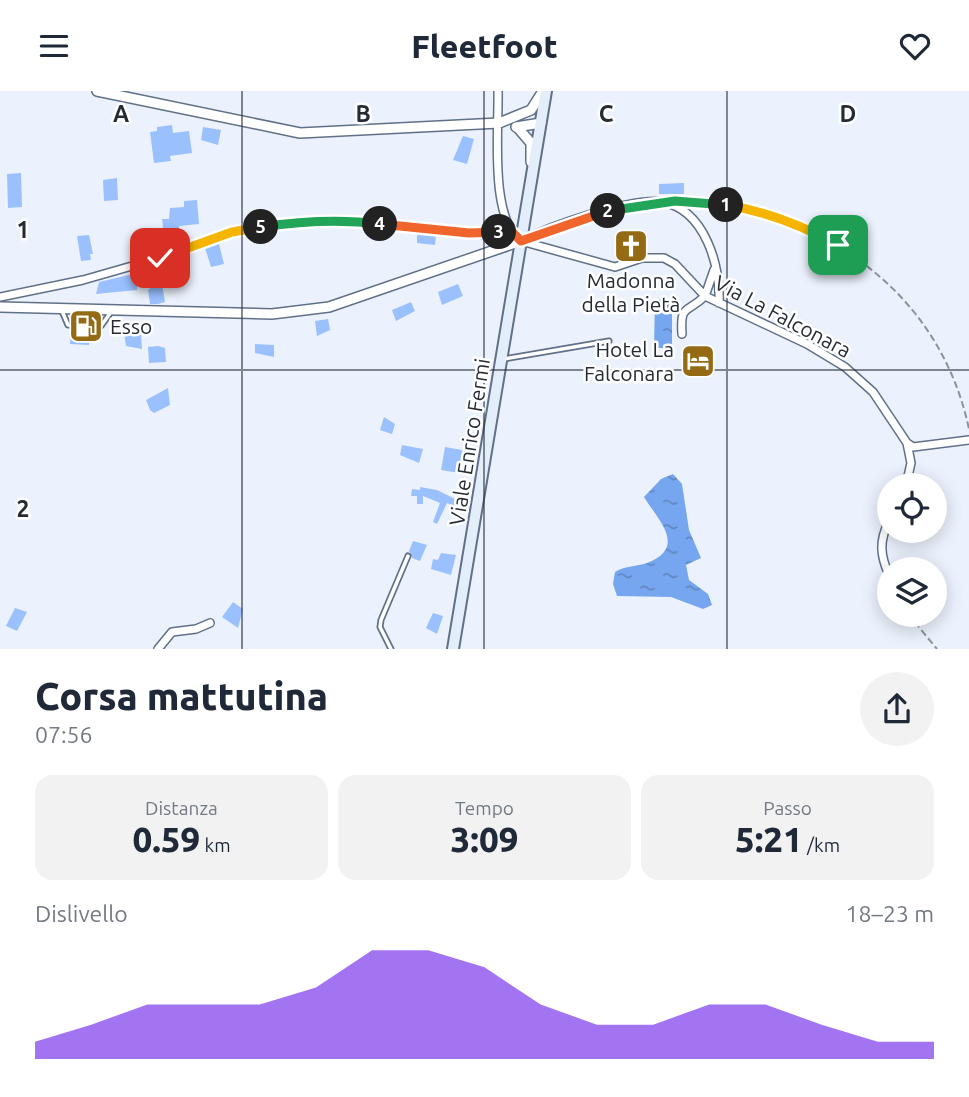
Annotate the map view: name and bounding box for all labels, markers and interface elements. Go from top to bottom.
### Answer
icon: menu [35,27,73,65]
icon: heart [896,27,934,65]
text: Fleetfoot [411,28,558,64]
text: A [113,101,129,126]
text: B [355,101,371,126]
text: C [599,101,614,126]
text: D [840,101,856,126]
pin: 1 [708,187,744,223]
pin: 2 [590,193,626,229]
text: 1 [720,193,731,215]
text: 2 [602,199,613,221]
pin: 4 [362,207,398,241]
pin: 5 [244,209,278,245]
text: 4 [374,212,385,234]
text: 5 [255,215,266,237]
pin: 3 [482,215,516,249]
pin [808,215,868,275]
text: 1 [17,217,29,242]
text: 3 [493,220,504,242]
icon: arrive [819,226,857,264]
church icon: Madonna della Pietà [612,227,650,265]
pin [130,228,190,288]
icon: check [141,239,179,277]
place label: Madonna della Pietà [582,268,680,316]
street label: Via La Falconara [711,270,855,362]
fuel station icon: Esso [67,307,105,345]
place label: Esso [110,314,152,338]
place label: Hotel La Falconara [584,337,674,385]
hotel icon: Hotel La Falconara [679,342,717,380]
street label: Viale Enrico Fermi [444,357,494,527]
map controls [877,473,947,627]
button: locate [877,473,947,543]
text: 2 [17,496,29,521]
button: layers [877,557,947,627]
button: share [860,672,934,746]
text: Corsa mattutina [35,675,328,717]
text: 07:56 [35,722,93,747]
text: Distanza [145,797,218,819]
text: Tempo [455,797,514,819]
text: Passo [763,797,812,819]
text: 0.59 [132,819,200,859]
text: 3:09 [451,819,518,859]
text: 5:21 [735,819,803,859]
text: km [200,834,231,856]
text: /km [803,834,840,856]
text: Dislivello [35,901,128,926]
text: 18–23 m [846,901,934,926]

